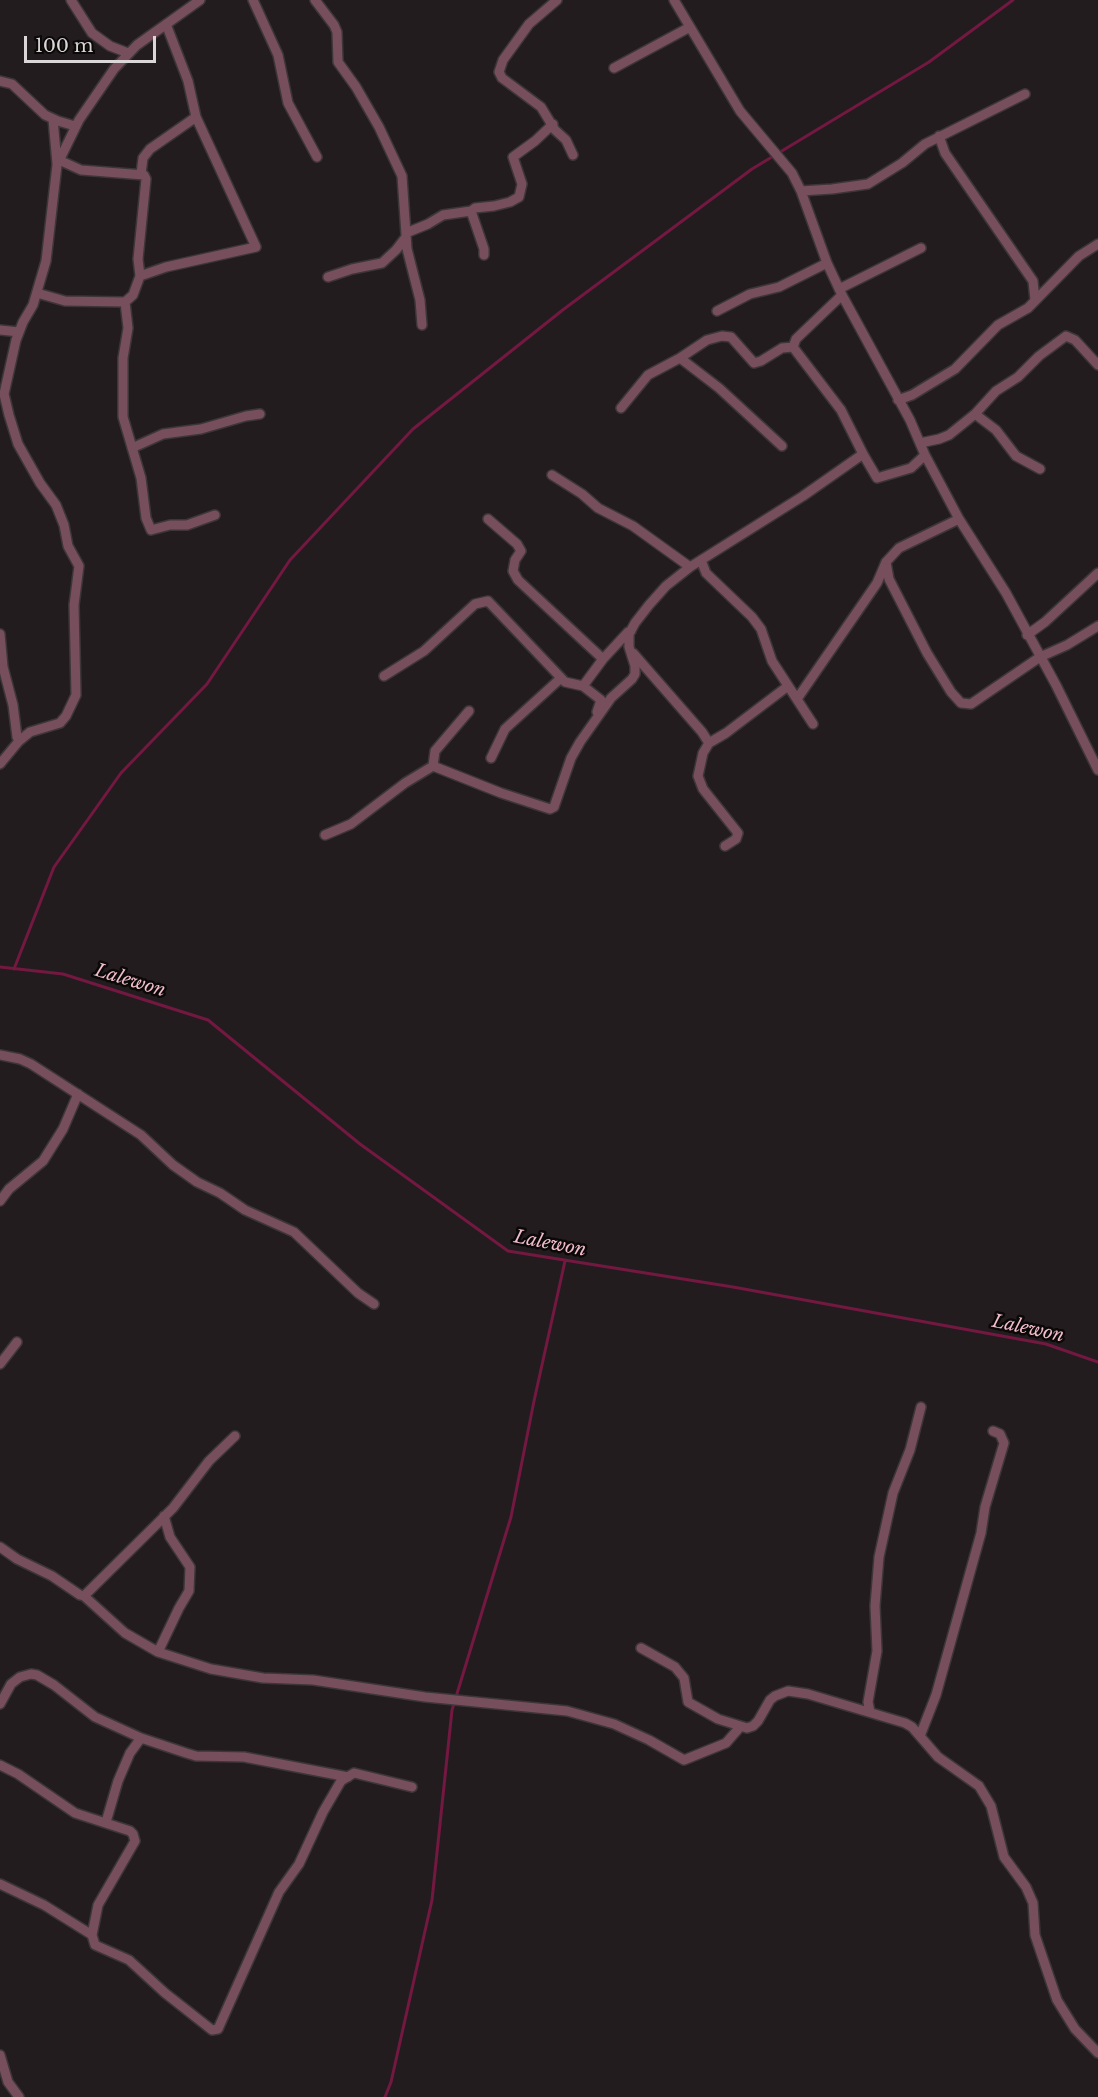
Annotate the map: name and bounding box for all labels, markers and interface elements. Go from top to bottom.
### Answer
scale bar [27,24,159,62]
text: 100 m [35,35,93,57]
water label: Lalewon [92,960,168,1002]
water label: Lalewon [512,1226,588,1262]
water label: Lalewon [990,1311,1066,1347]

